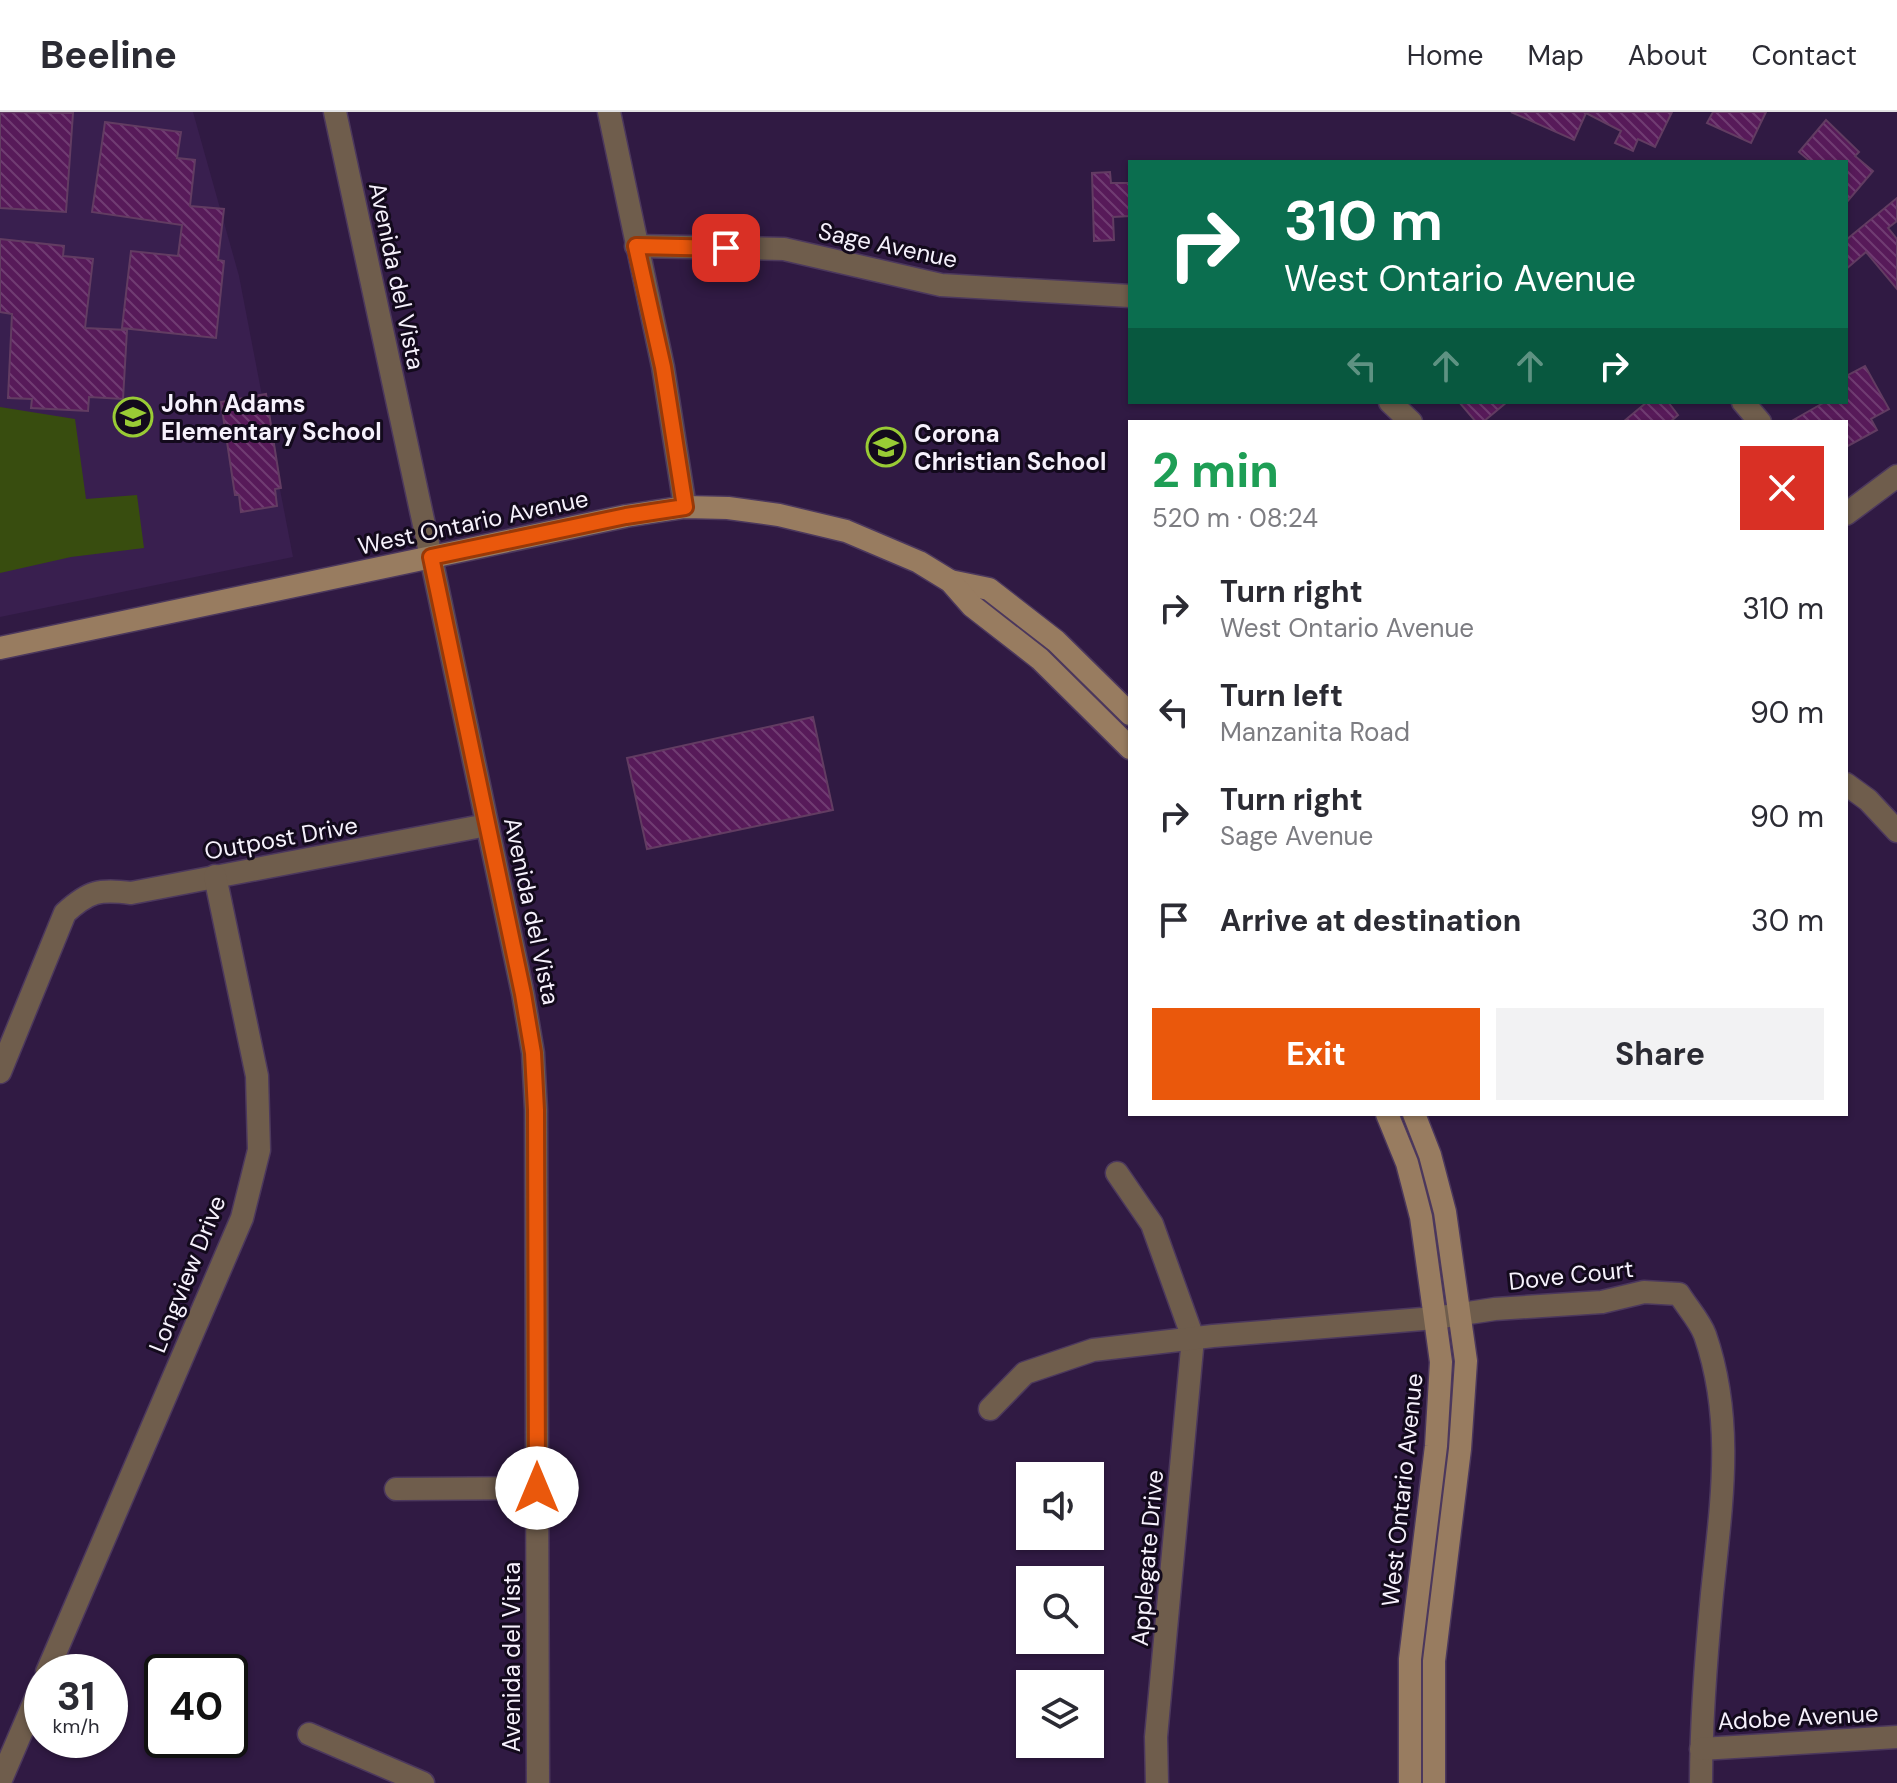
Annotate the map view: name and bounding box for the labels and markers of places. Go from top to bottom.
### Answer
pin [692,214,760,282]
place label: John Adams Elementary School [161,388,382,447]
school or university icon: John Adams Elementary School [112,396,154,438]
place label: Corona Christian School [914,418,1106,477]
school or university icon: Corona Christian School [865,426,907,468]

